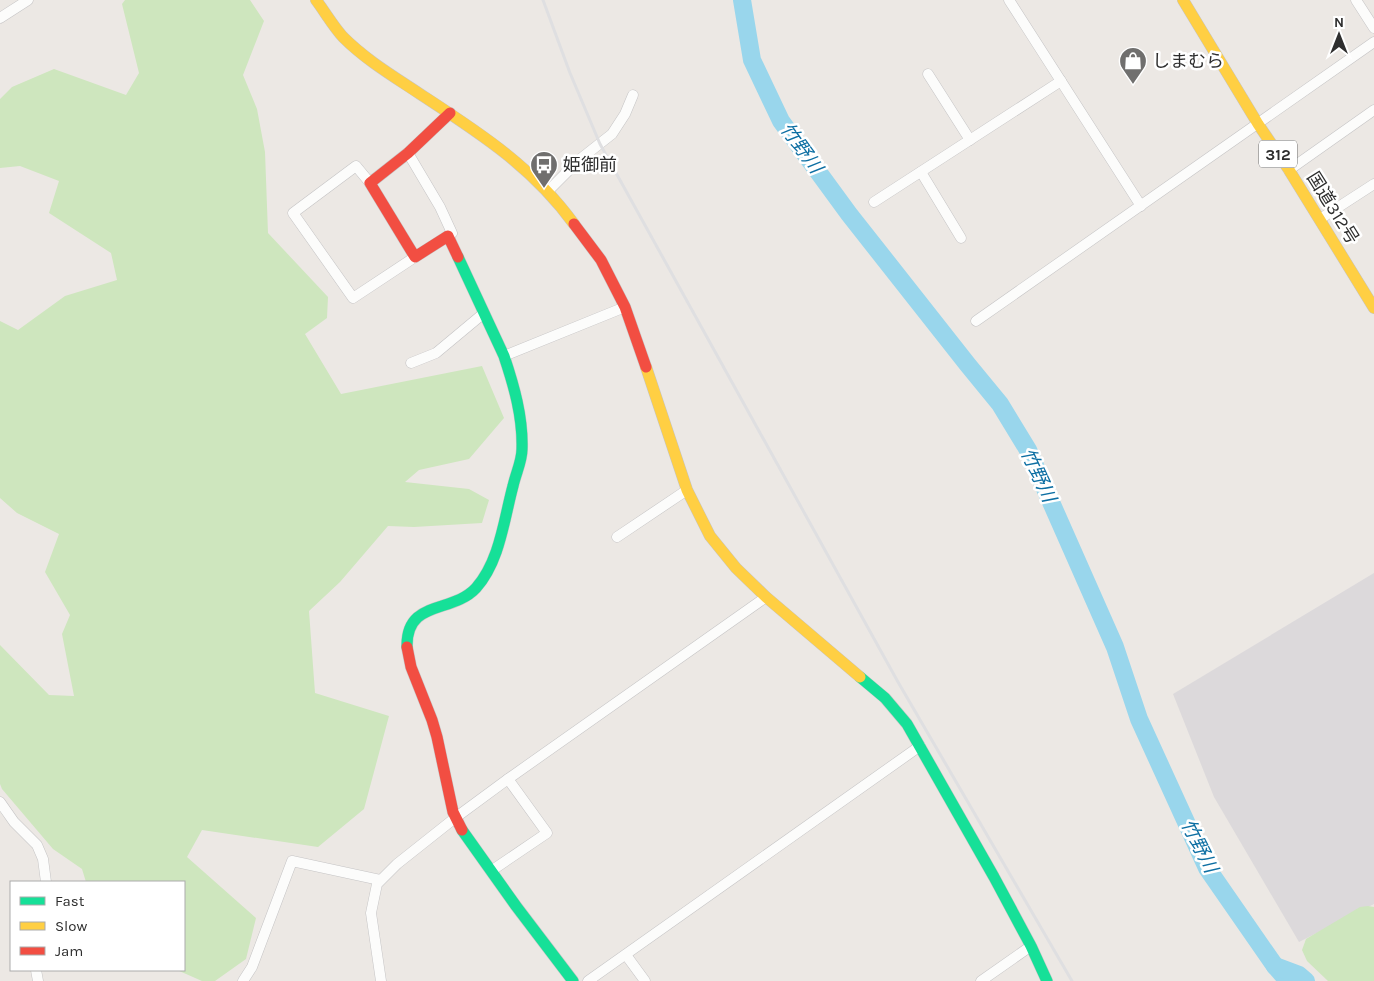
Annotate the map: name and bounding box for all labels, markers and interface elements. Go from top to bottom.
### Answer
north arrow [1314,10,1364,60]
text: N [1334,14,1344,31]
shop icon: しまむら [1118,46,1148,85]
place label: しまむら [1152,50,1224,72]
water label: 竹野川 [775,118,828,179]
road number: 312 [1259,140,1297,168]
bus stop icon: 姫御前 [529,150,559,189]
place label: 姫御前 [563,154,617,176]
street label: 国道312号 [1302,168,1364,248]
water label: 竹野川 [1016,445,1061,507]
water label: 竹野川 [1176,816,1223,878]
legend [10,881,185,971]
text: Fast [55,892,85,910]
text: Slow [55,917,87,935]
text: Jam [55,942,83,960]

